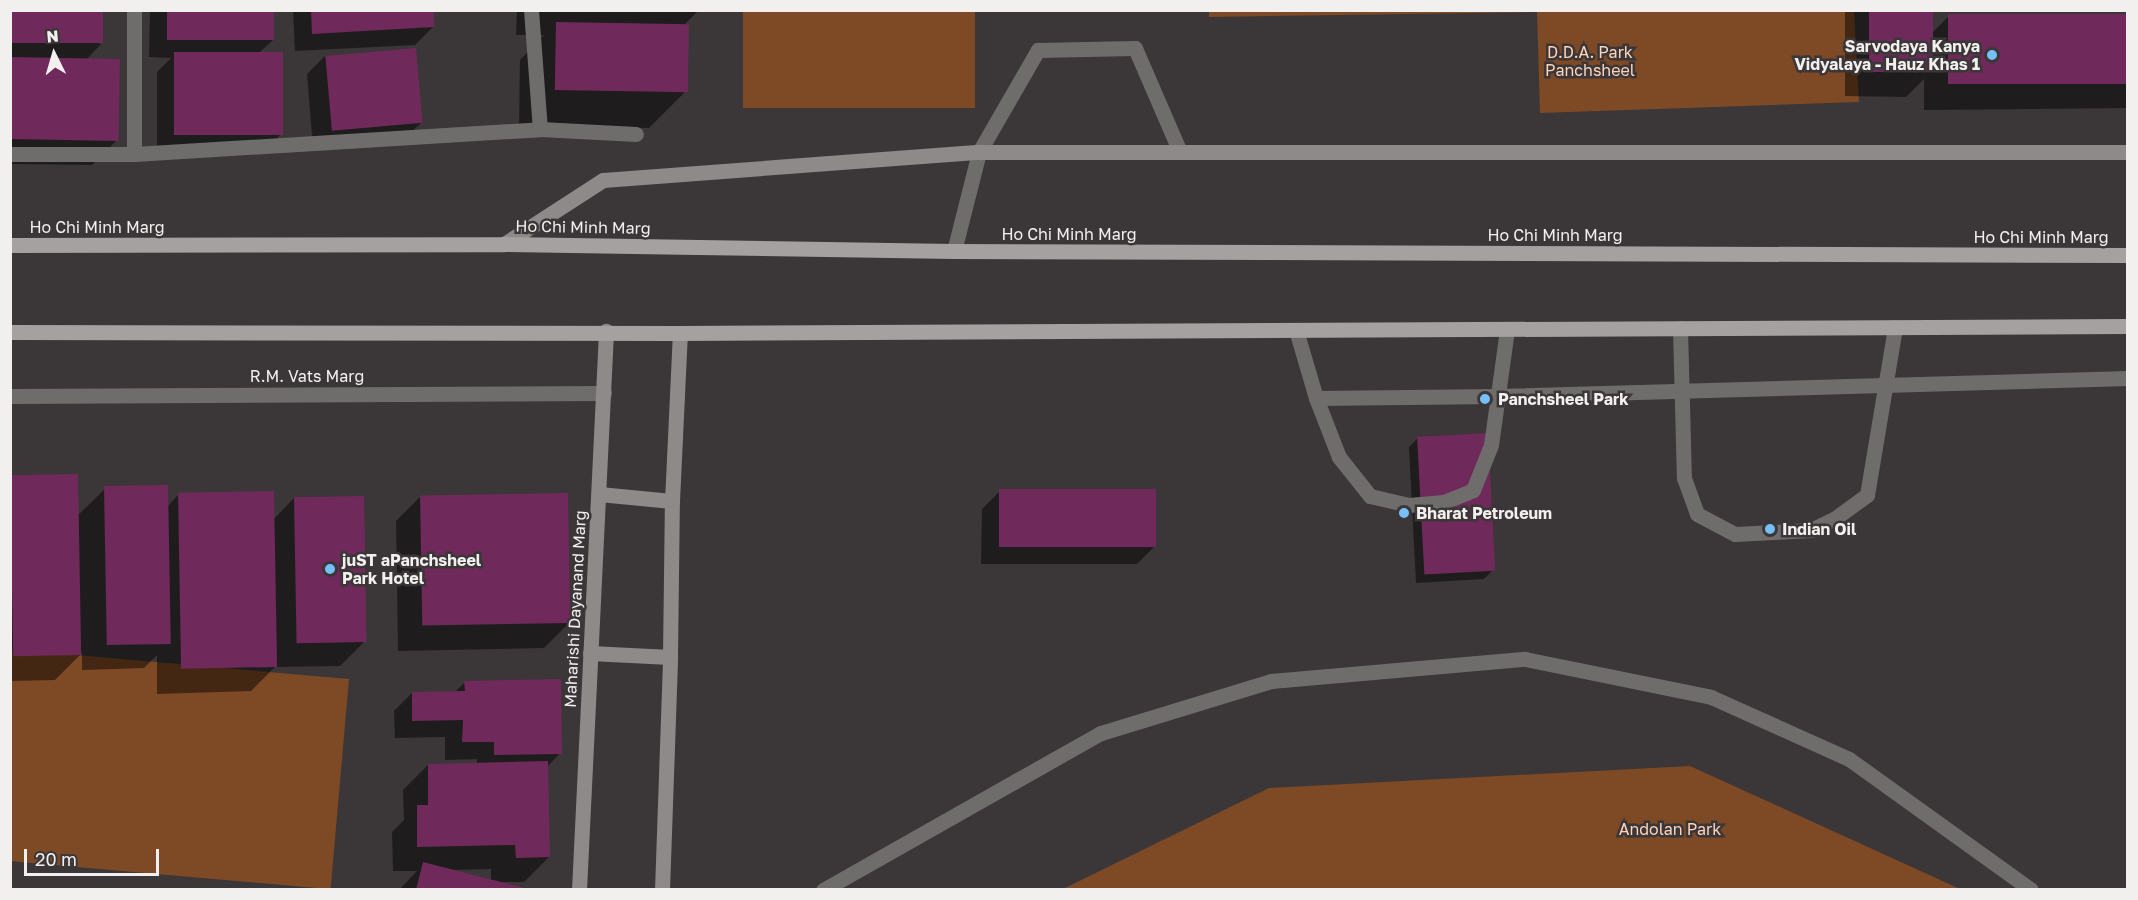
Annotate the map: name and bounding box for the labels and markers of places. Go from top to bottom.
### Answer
place label: Sarvodaya Kanya Vidyalaya - Hauz Khas 1 [1794,36,1980,74]
marker: Sarvodaya Kanya Vidyalaya - Hauz Khas 1 [1985,48,1999,62]
place label: Panchsheel Park [1498,389,1628,409]
marker: Panchsheel Park [1476,390,1494,408]
place label: Bharat Petroleum [1416,503,1552,523]
marker: Bharat Petroleum [1397,506,1411,520]
place label: Indian Oil [1782,519,1856,539]
marker: Indian Oil [1763,522,1777,536]
place label: juST aPanchsheel Park Hotel [342,550,481,588]
marker: juST aPanchsheel Park Hotel [323,562,337,576]

